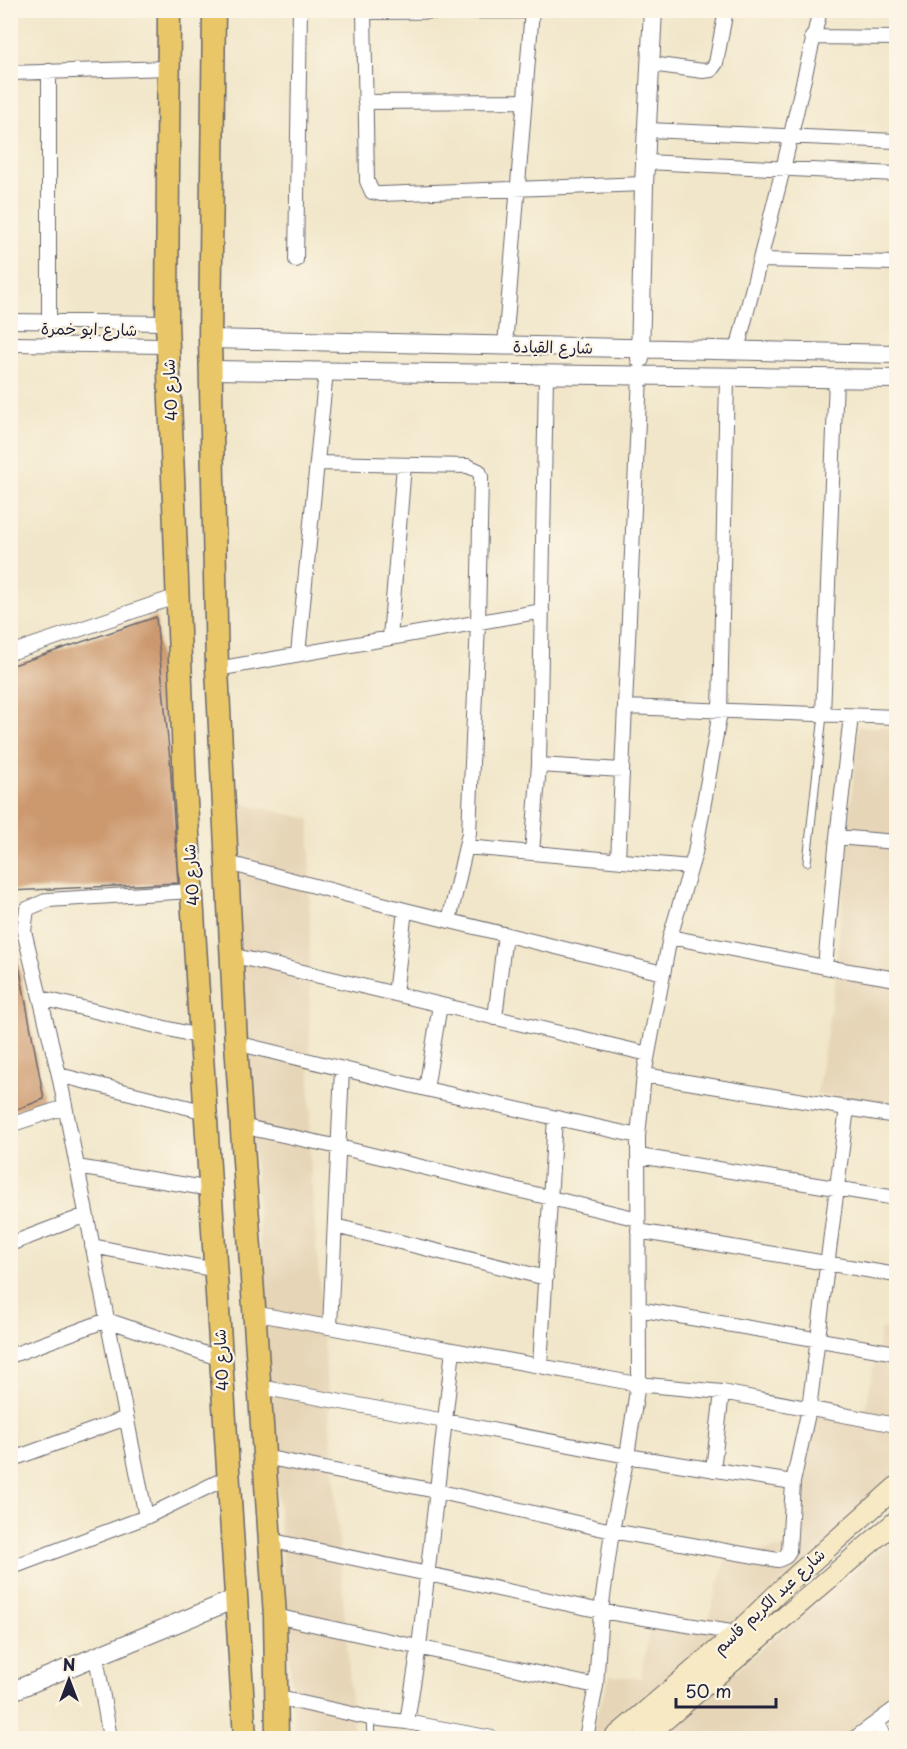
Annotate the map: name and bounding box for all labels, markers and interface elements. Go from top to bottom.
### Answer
street label: شارع ابو خمرة [41,315,137,342]
street label: شارع القيادة [513,333,593,360]
street label: شارع 40 [155,358,184,422]
street label: شارع 40 [176,843,205,907]
street label: شارع 40 [206,1328,235,1392]
street label: شارع عبد الكريم قاسم [707,1542,831,1660]
north arrow [39,1650,99,1710]
text: N [63,1652,75,1676]
scale bar [676,1671,776,1709]
text: 50 m [685,1677,732,1704]

